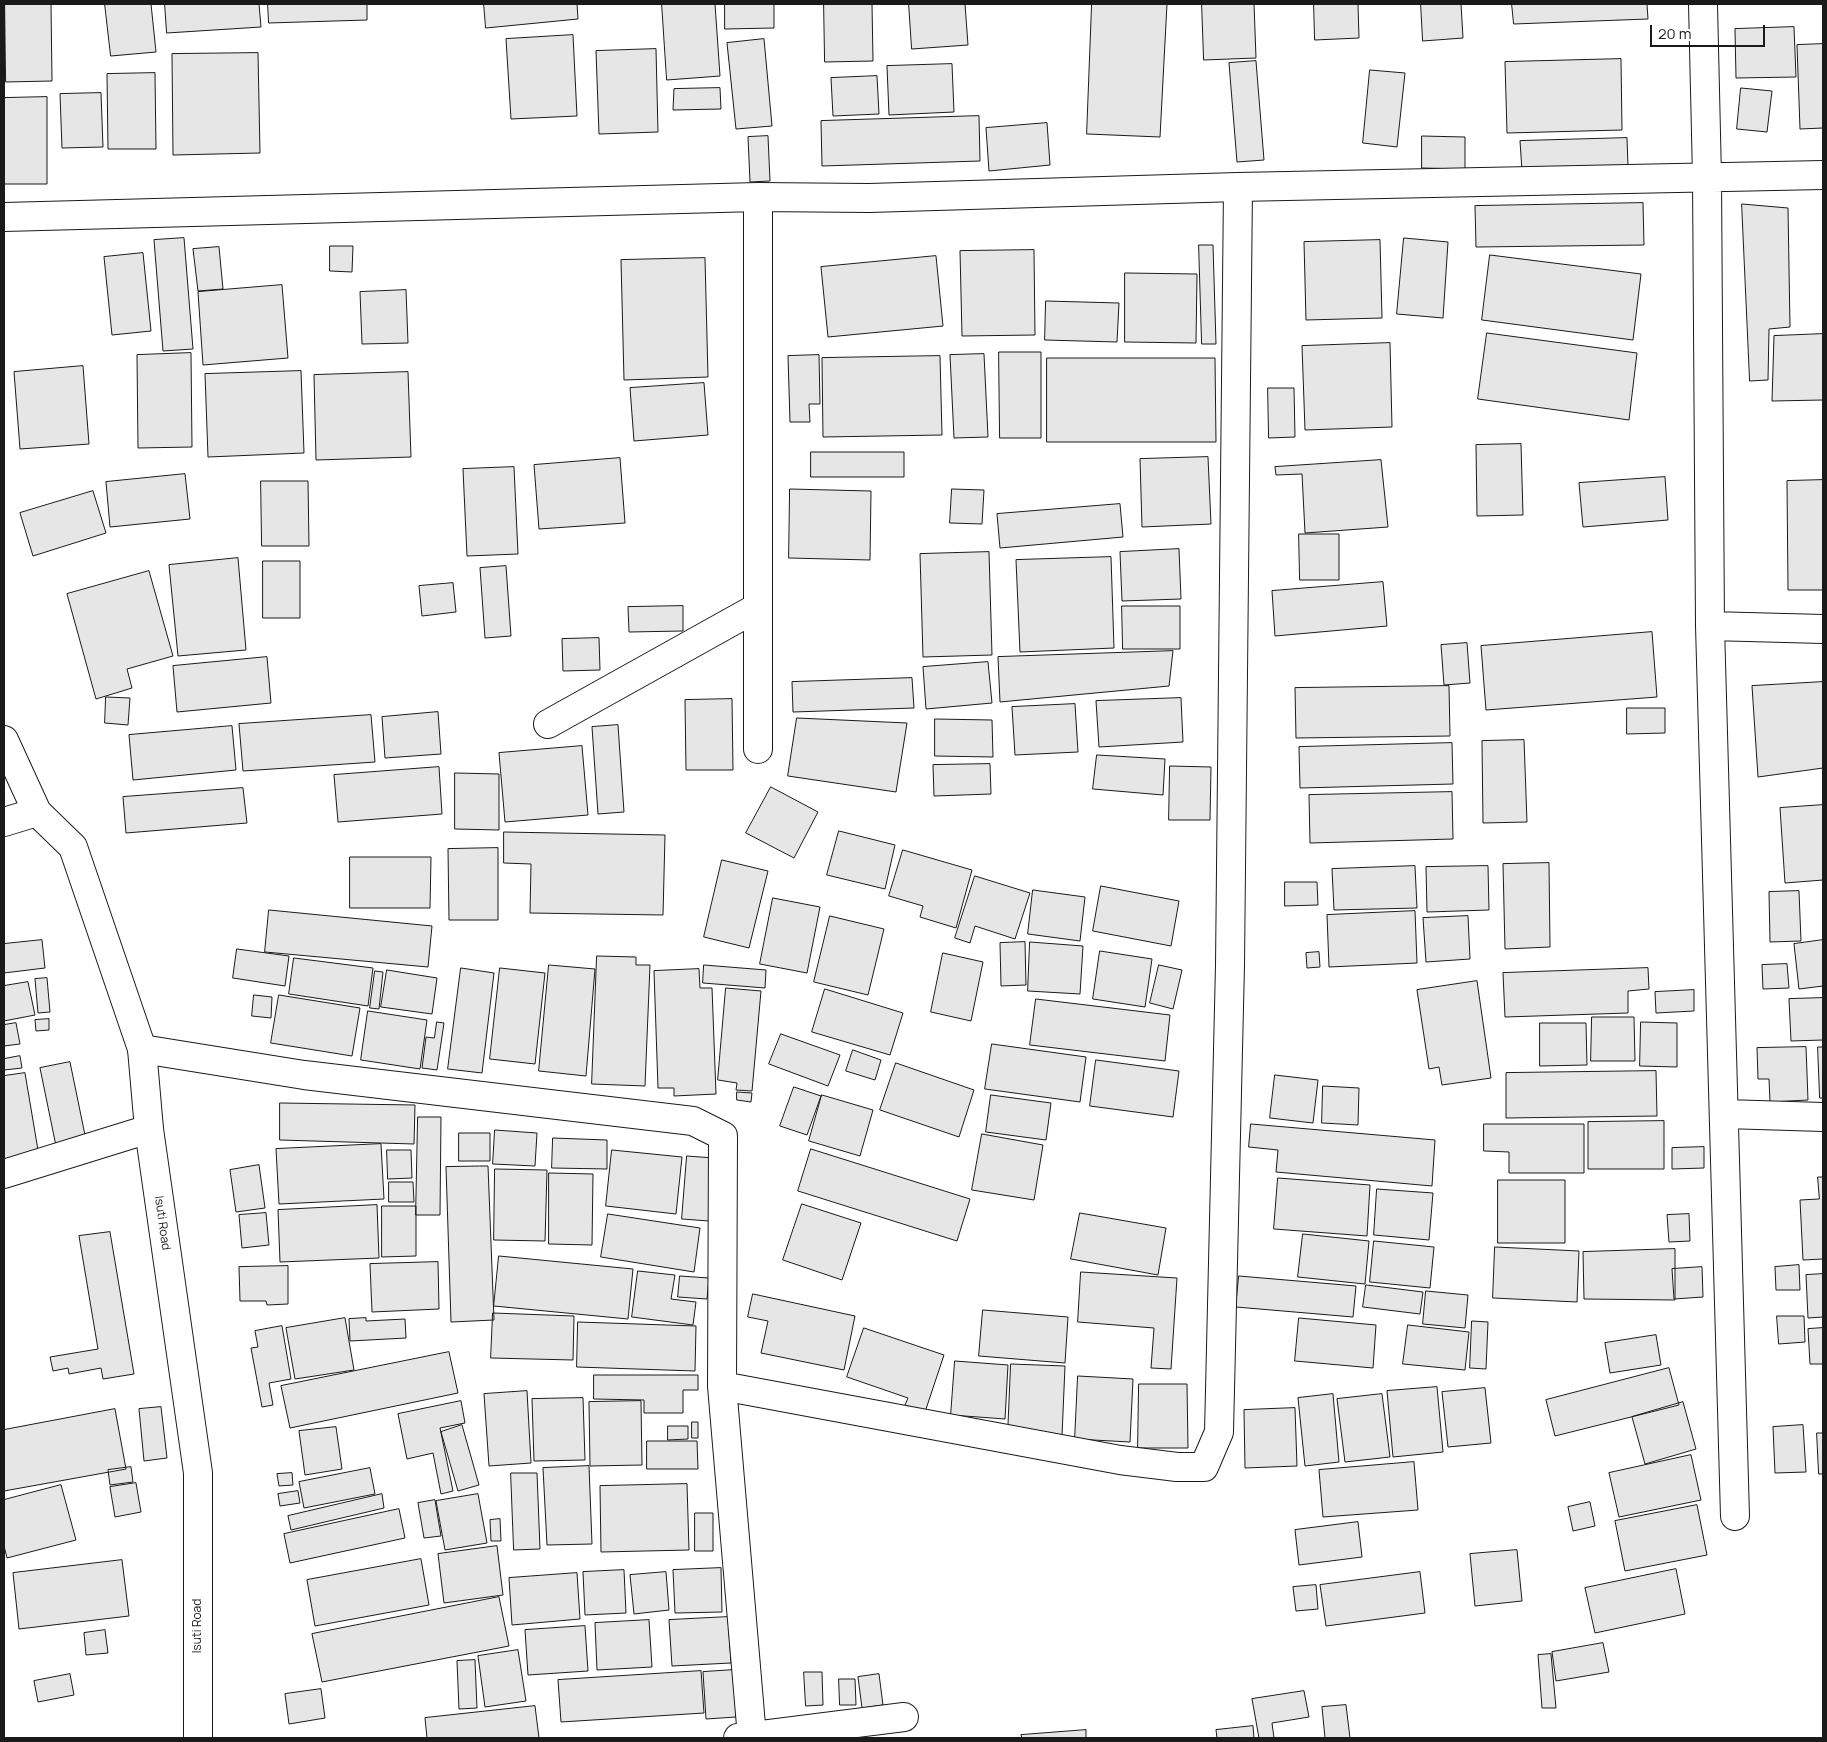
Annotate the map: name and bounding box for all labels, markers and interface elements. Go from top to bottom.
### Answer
scale bar [1652,15,1767,47]
text: 20 m [1658,23,1691,44]
street label: Isuti Road [151,1195,173,1251]
street label: Isuti Road [191,1599,205,1653]

